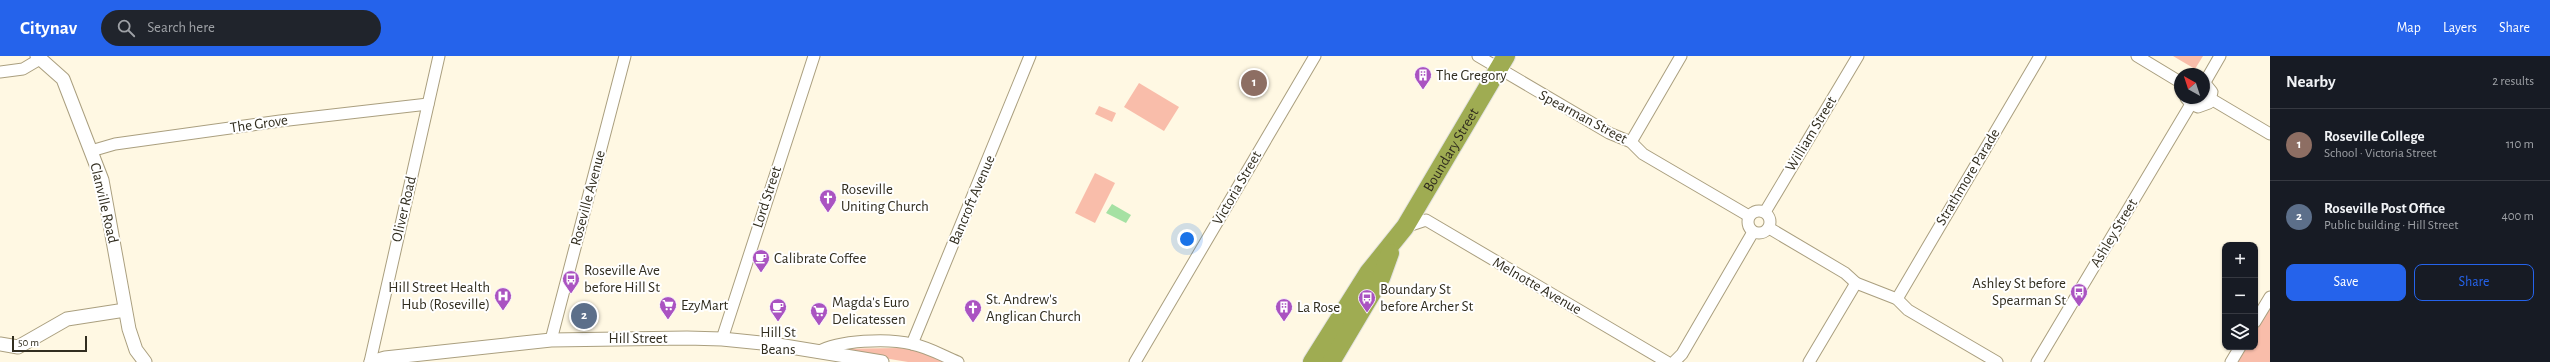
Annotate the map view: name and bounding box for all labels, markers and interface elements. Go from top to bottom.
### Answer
search box [101,10,381,46]
icon: search [115,17,137,39]
text: Citynav [20,19,77,38]
text: Search here [147,20,215,35]
text: Map [2396,21,2421,35]
text: Layers [2443,21,2477,35]
text: Share [2499,21,2530,35]
building icon: The Gregory [1413,65,1433,90]
pin: 1 [1241,68,1267,98]
place label: The Gregory [1436,68,1507,83]
north arrow [2174,68,2210,104]
text: Nearby [2286,73,2336,90]
text: 2 results [2492,75,2534,88]
street label: Spearman Street [1536,87,1630,147]
street label: William Street [1783,94,1839,174]
street label: Boundary Street [1420,105,1481,194]
street label: The Grove [229,113,289,135]
street label: Strathmore Parade [1933,126,2003,228]
text: Roseville College [2324,129,2425,144]
text: 1 [2297,138,2301,151]
text: 110 m [2506,138,2534,151]
text: School · Victoria Street [2324,147,2437,160]
street label: Victoria Street [1210,148,1264,228]
street label: Roseville Avenue [568,149,608,247]
street label: Bancroft Avenue [946,153,998,247]
street label: Clanville Road [87,161,121,245]
street label: Lord Street [750,164,784,230]
street label: Oliver Road [389,174,419,243]
place label: Roseville Uniting Church [841,182,929,214]
church icon: Roseville Uniting Church [818,188,838,213]
street label: Ashley Street [2088,196,2140,270]
text: Roseville Post Office [2324,201,2445,216]
text: 2 [2296,210,2302,223]
text: 400 m [2501,210,2534,223]
text: Public building · Hill Street [2324,219,2458,232]
your location [1177,229,1197,249]
map controls [2222,242,2258,350]
button: + [2222,242,2258,278]
cafe icon: Calibrate Coffee [751,248,771,273]
place label: Calibrate Coffee [774,251,867,266]
street label: Melnotte Avenue [1490,255,1584,317]
place label: Roseville Ave before Hill St [584,263,660,295]
button: Save [2286,264,2406,301]
button: Share [2414,264,2534,301]
bus stop icon: Roseville Ave before Hill St [561,269,581,294]
place label: Ashley St before Spearman St [1972,276,2066,308]
button: − [2222,278,2258,314]
place label: Hill Street Health Hub (Roseville) [388,280,490,312]
place label: Boundary St before Archer St [1380,282,1474,314]
bus stop icon: Ashley St before Spearman St [2069,282,2089,307]
hospital icon: Hill Street Health Hub (Roseville) [493,286,513,311]
bus stop icon: Boundary St before Archer St [1357,288,1377,313]
place label: St. Andrew's Anglican Church [986,292,1081,324]
supermarket icon: EzyMart [658,295,678,320]
place label: Magda's Euro Delicatessen [832,295,909,327]
cafe icon: Hill St Beans [768,297,788,322]
building icon: La Rose [1274,297,1294,322]
place label: EzyMart [681,298,729,313]
church icon: St. Andrew's Anglican Church [963,298,983,323]
place label: La Rose [1297,300,1340,315]
pin: 2 [571,301,597,331]
supermarket icon: Magda's Euro Delicatessen [809,301,829,326]
button: layers [2222,314,2258,350]
place label: Hill St Beans [760,325,796,357]
street label: Hill Street [608,331,668,346]
scale bar [12,334,87,353]
text: 50 m [18,337,39,348]

